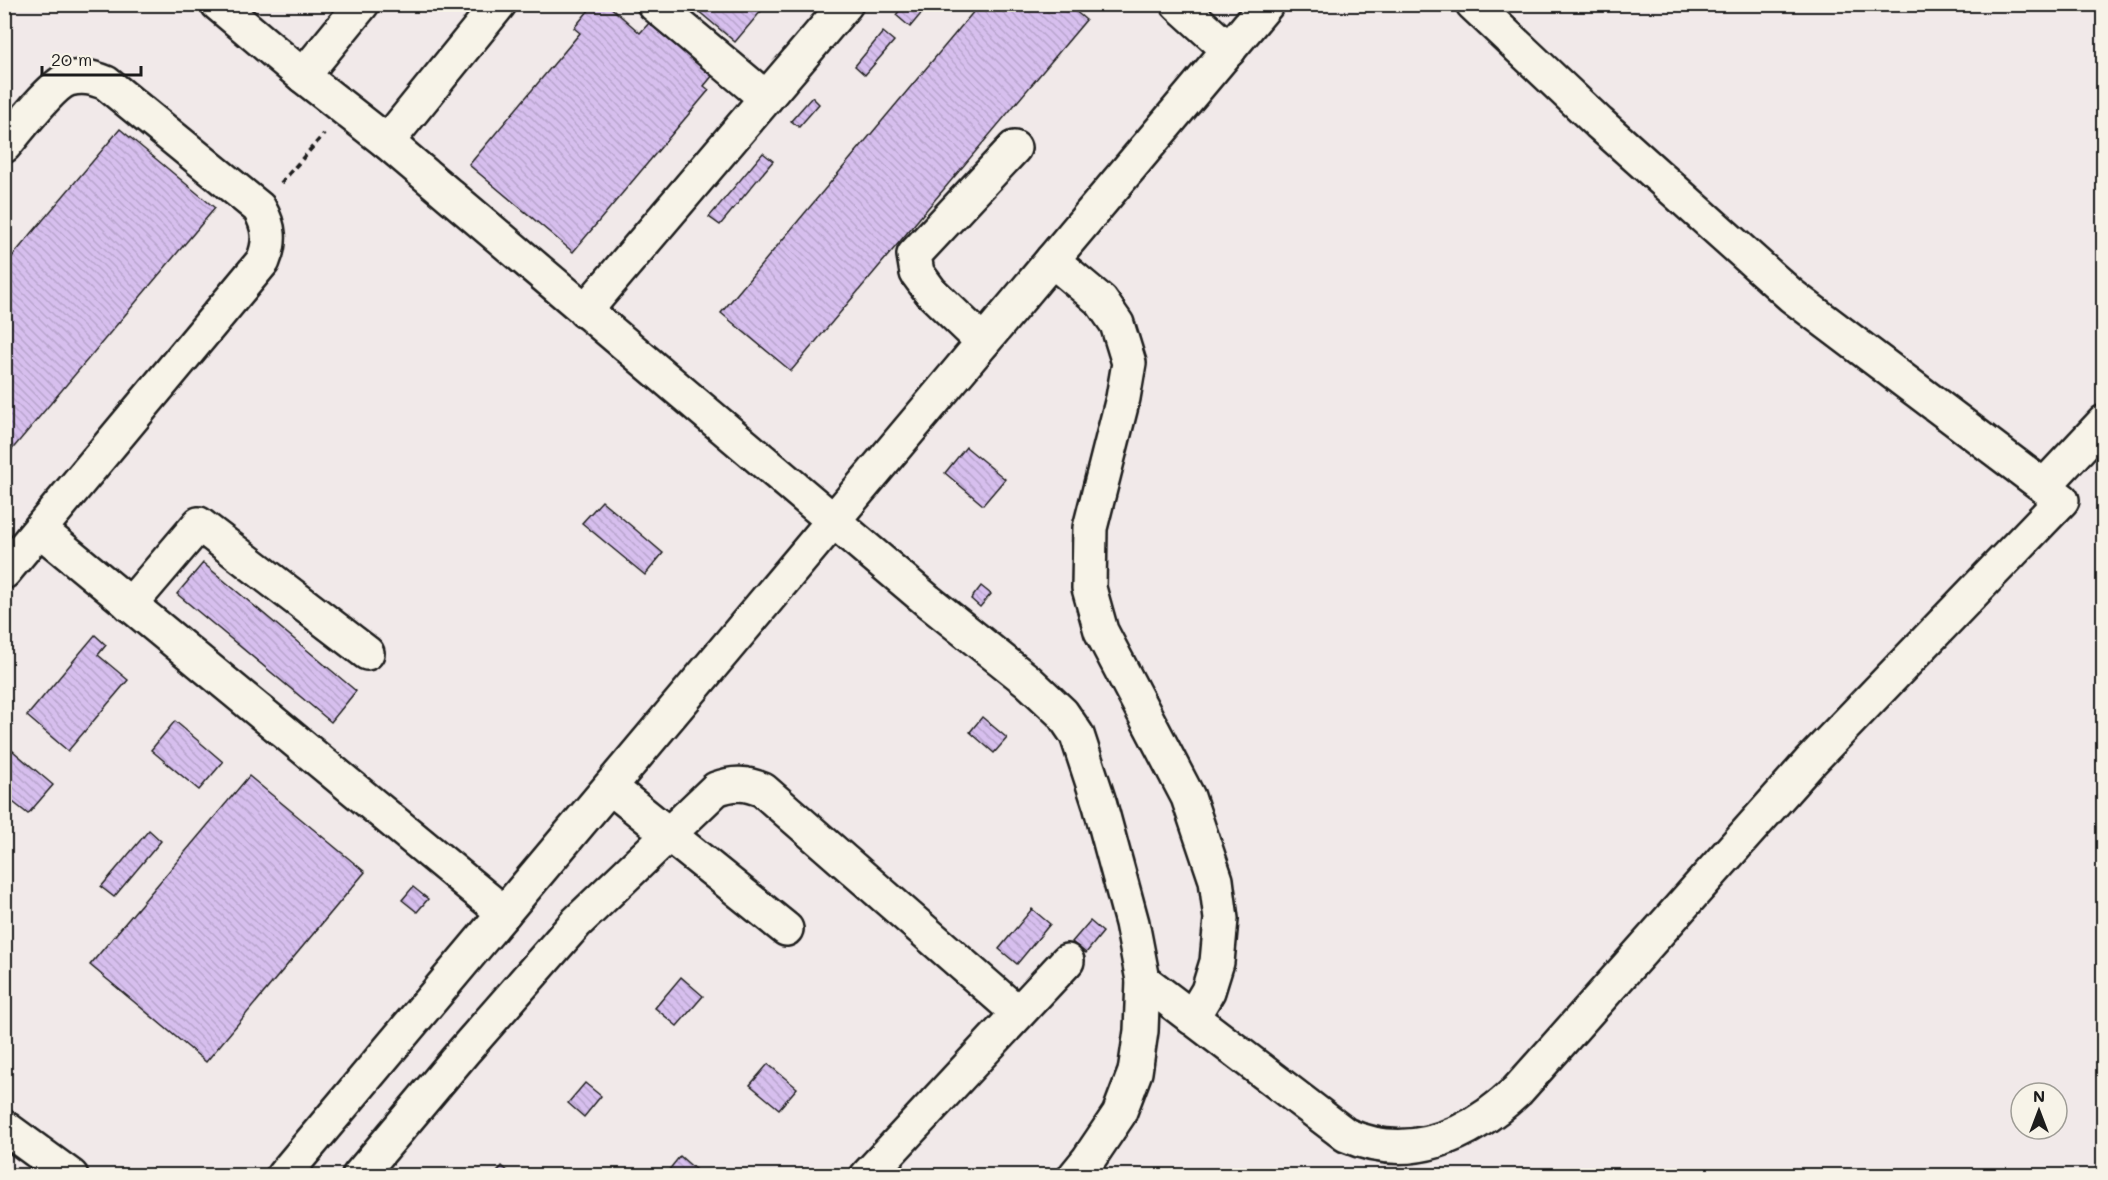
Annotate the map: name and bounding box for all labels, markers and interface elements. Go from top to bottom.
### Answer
scale bar [42,39,141,77]
text: 20 m [51,47,92,71]
north arrow [2009,1081,2069,1141]
text: N [2033,1085,2045,1106]

